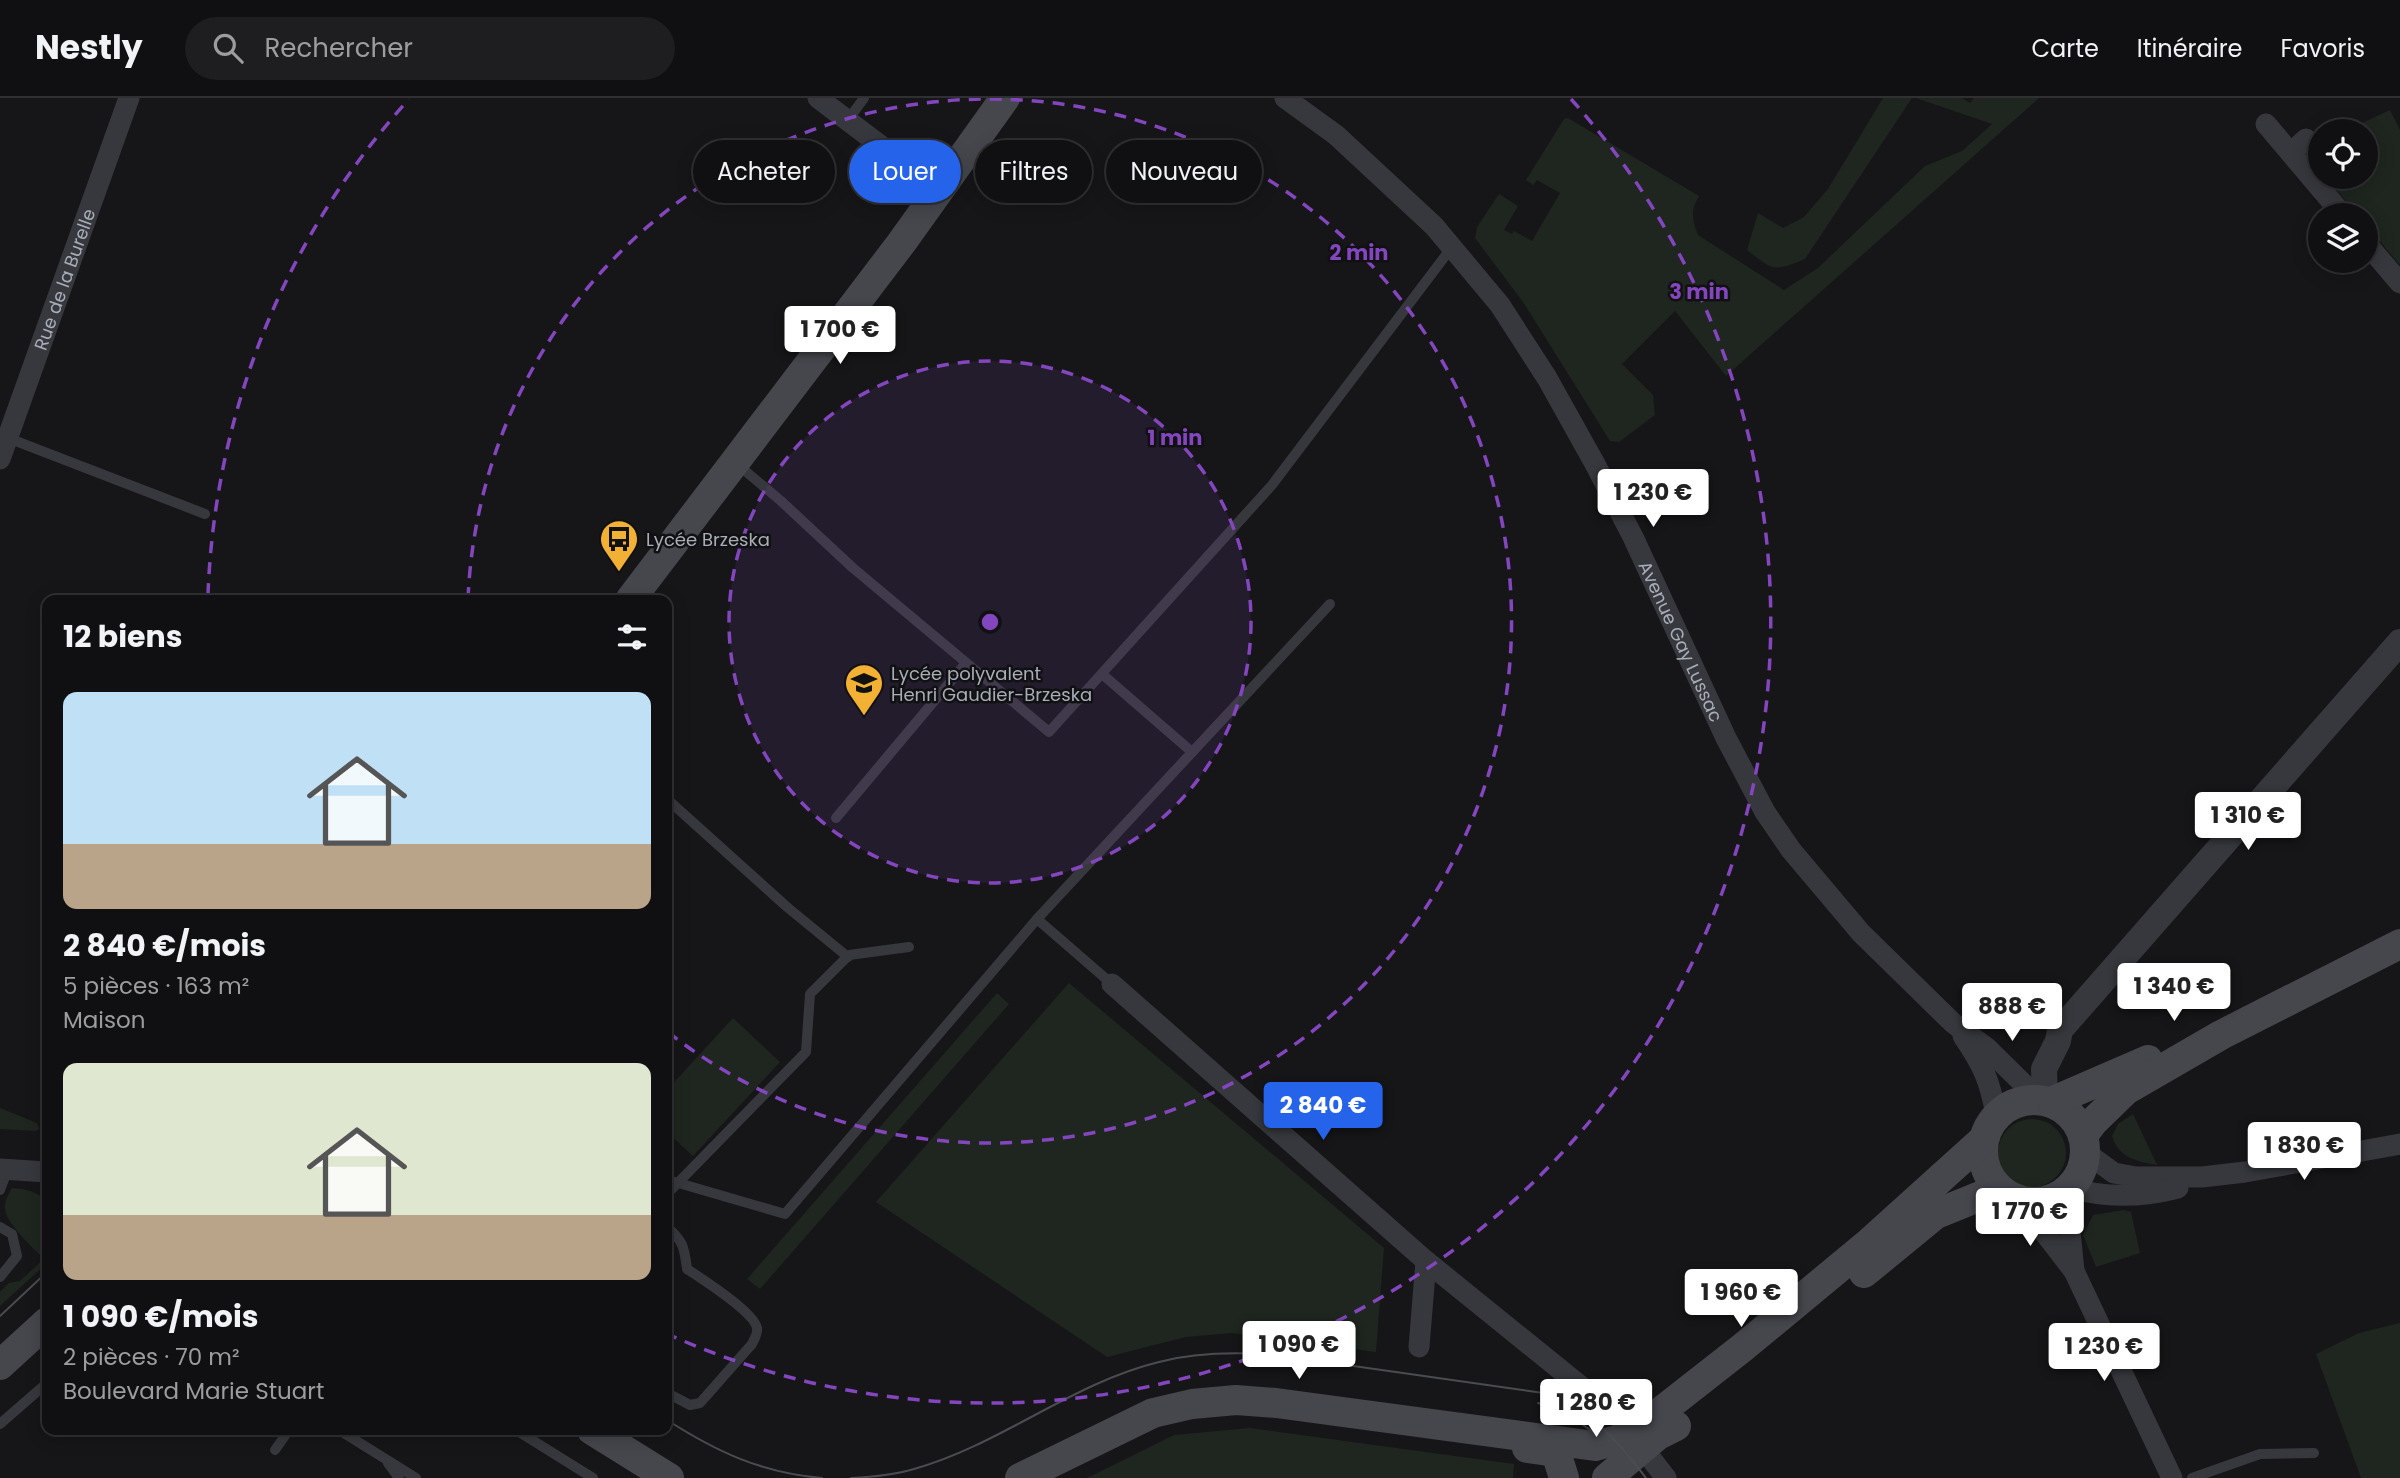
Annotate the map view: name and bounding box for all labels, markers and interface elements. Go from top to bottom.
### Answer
search box [185,17,675,80]
text: Nestly [35,24,143,71]
icon: search [209,29,247,67]
text: Rechercher [265,30,413,66]
text: Carte [2031,32,2099,65]
text: Itinéraire [2137,32,2242,65]
text: Favoris [2280,32,2365,65]
map controls [2308,119,2378,273]
button: locate [2308,119,2378,189]
chip: Acheter [693,140,835,203]
chip: Louer [849,140,961,203]
chip: Filtres [975,140,1092,203]
chip: Nouveau [1106,140,1262,203]
button: layers [2308,203,2378,273]
street label: Rue de la Burelle [28,205,101,353]
text: 2 min [1329,238,1389,267]
text: 3 min [1669,277,1729,306]
pin: 1 700 € [775,306,905,366]
text: 1 700 € [800,313,880,345]
text: 1 min [1148,423,1202,452]
pin: 1 230 € [1588,470,1718,529]
text: 1 230 € [1614,476,1692,508]
bus stop icon: Lycée Brzeska [598,518,640,573]
place label: Lycée Brzeska [646,527,770,552]
street label: Avenue Gay Lussac [1633,557,1729,726]
centre of rings [978,610,1002,634]
text: 12 biens [63,615,182,658]
icon: filters [613,618,651,656]
place label: Lycée polyvalent Henri Gaudier-Brzeska [891,661,1092,707]
school or university icon: Lycée polyvalent Henri Gaudier-Brzeska [843,662,885,717]
icon: home [294,738,420,864]
pin: 1 310 € [2183,792,2313,852]
text: 1 310 € [2211,799,2285,831]
text: 2 840 €/mois [63,924,266,967]
pin: 1 340 € [2109,964,2239,1023]
text: 5 pièces · 163 m² [63,970,249,1002]
text: 1 340 € [2133,970,2215,1002]
pin: 888 € [1963,984,2061,1043]
text: 888 € [1978,990,2046,1022]
text: Maison [63,1004,145,1036]
pin: 2 840 € [1258,1082,1388,1142]
text: 2 840 € [1280,1089,1366,1121]
icon: home [294,1109,420,1235]
pin: 1 830 € [2239,1122,2369,1182]
text: 1 830 € [2264,1129,2344,1161]
pin: 1 770 € [1965,1188,2095,1248]
text: 1 770 € [1992,1195,2068,1227]
pin: 1 960 € [1676,1270,1806,1329]
text: 1 960 € [1701,1276,1781,1308]
text: 1 090 €/mois [63,1295,259,1338]
pin: 1 090 € [1234,1322,1364,1381]
pin: 1 230 € [2039,1324,2169,1383]
text: 1 090 € [1259,1328,1339,1360]
text: 1 230 € [2065,1330,2143,1362]
text: 2 pièces · 70 m² [63,1341,240,1373]
text: Boulevard Marie Stuart [63,1375,324,1407]
pin: 1 280 € [1531,1380,1661,1439]
text: 1 280 € [1556,1386,1636,1418]

